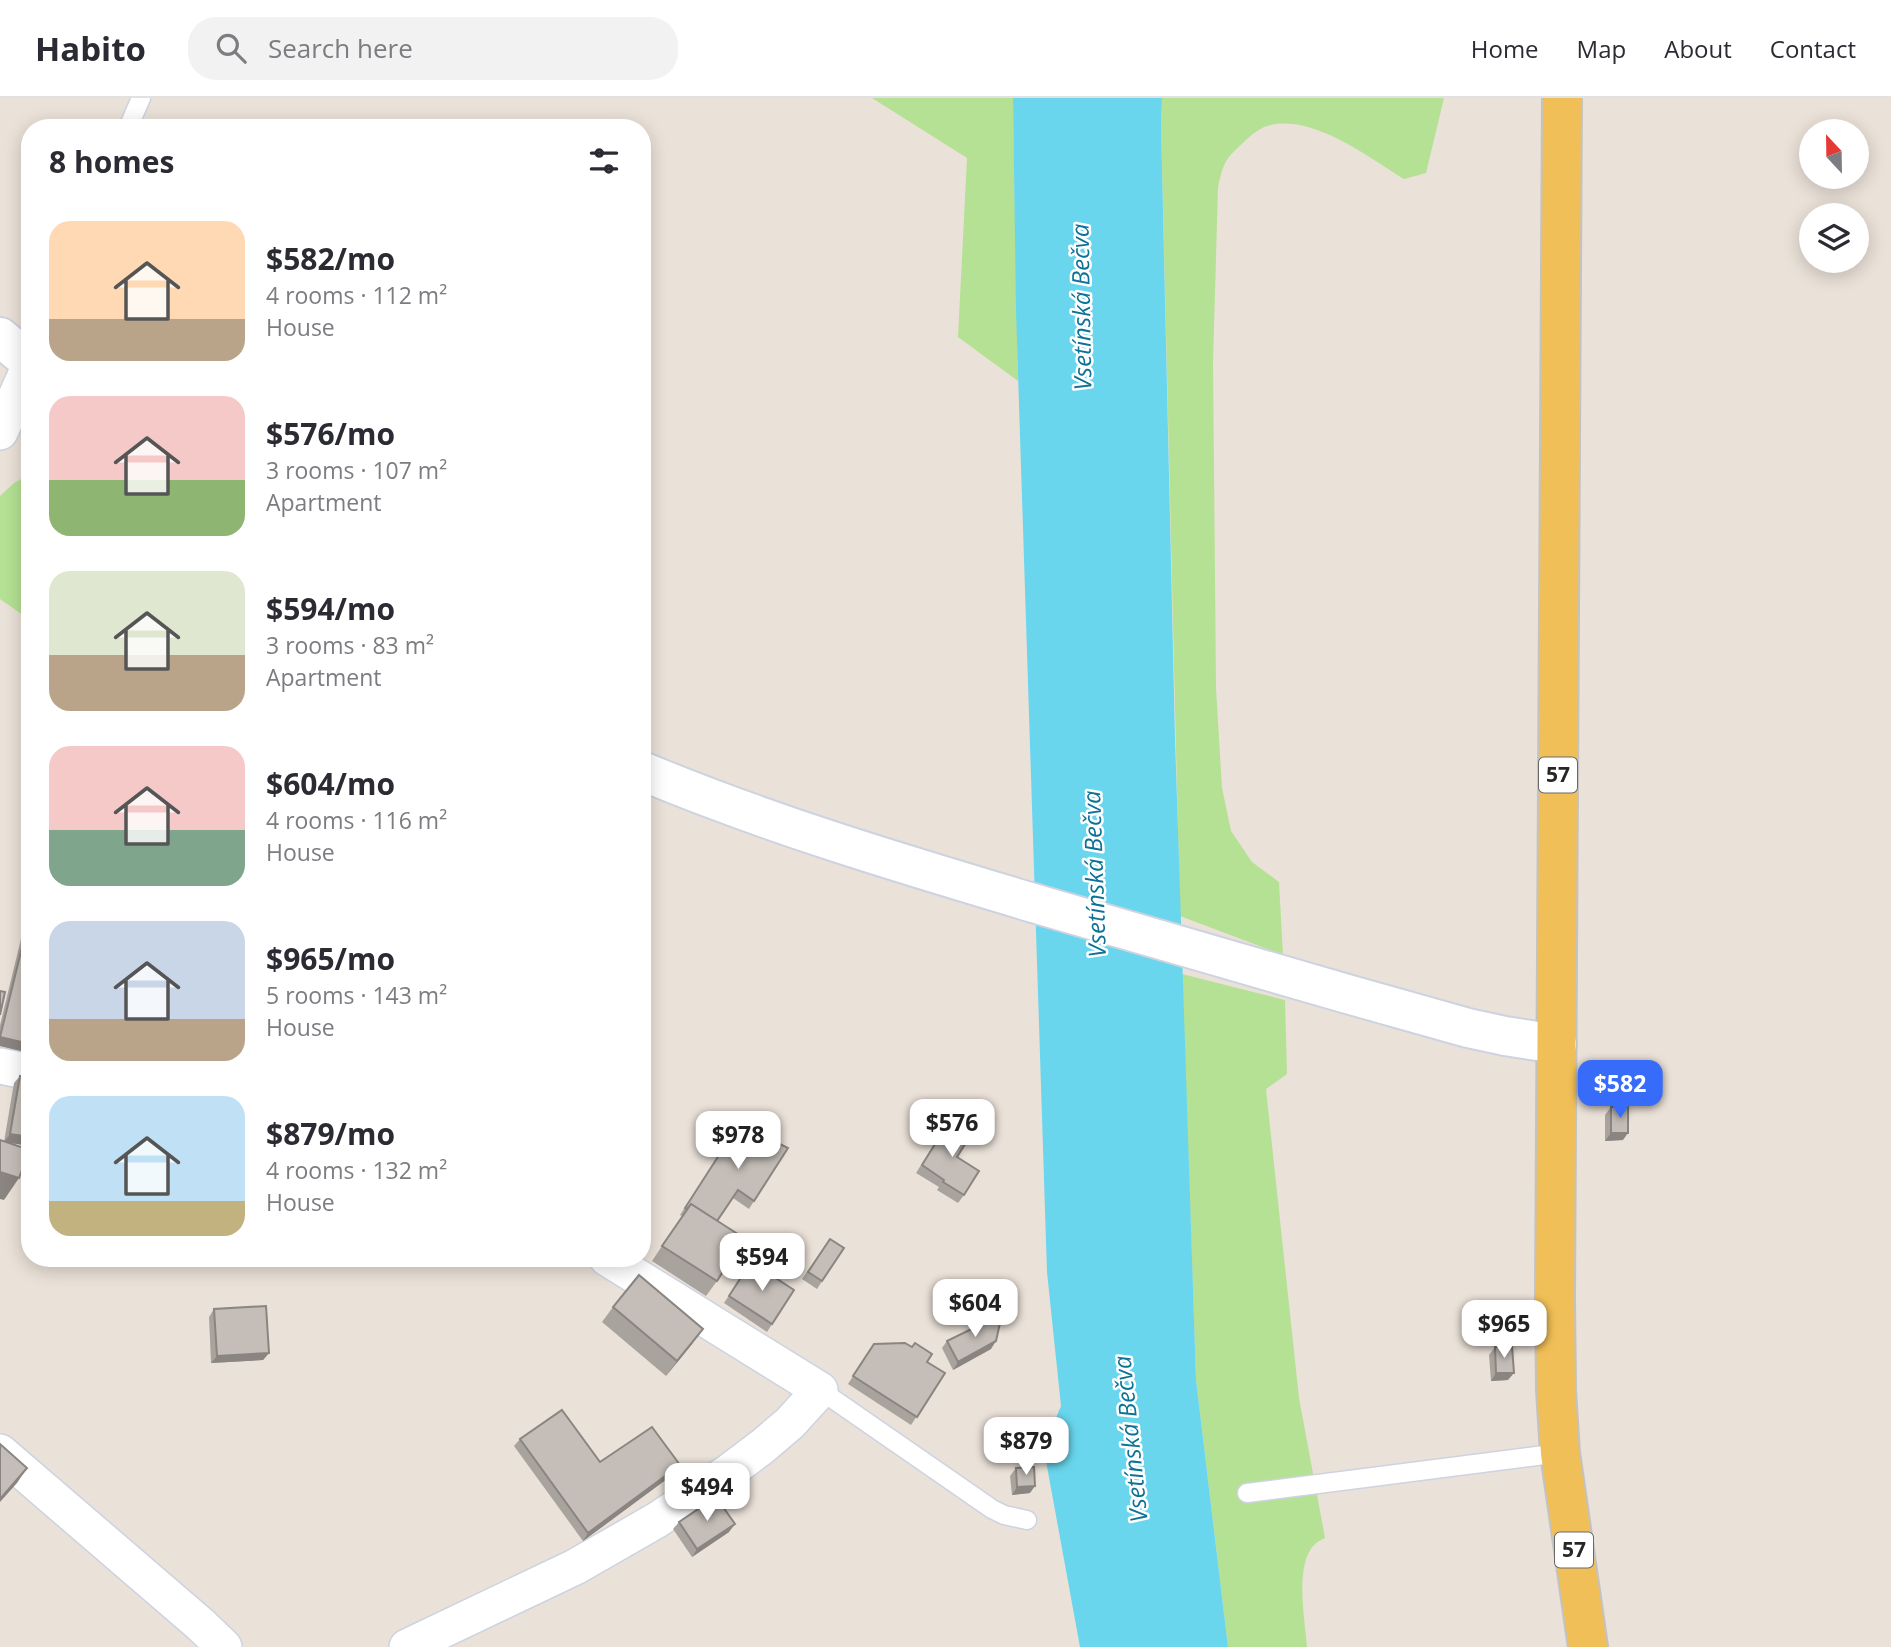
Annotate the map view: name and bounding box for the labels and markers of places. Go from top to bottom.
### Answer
pin: $582 [1579,1060,1661,1120]
pin: $576 [911,1100,993,1159]
pin: $978 [697,1112,779,1171]
pin: $594 [721,1234,803,1293]
pin: $604 [934,1280,1016,1339]
pin: $965 [1463,1300,1545,1360]
pin: $879 [985,1418,1067,1477]
pin: $494 [666,1464,748,1523]

